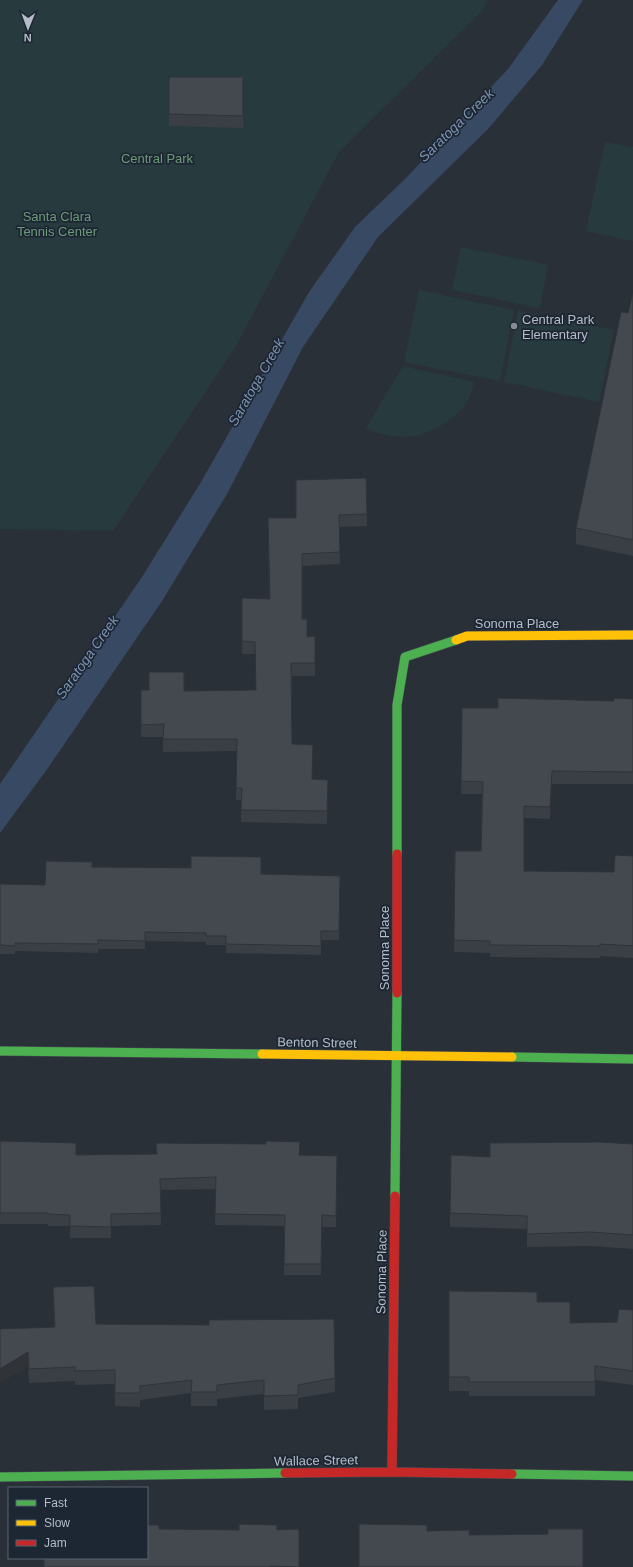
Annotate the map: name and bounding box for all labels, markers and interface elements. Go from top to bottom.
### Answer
north arrow [8,8,48,48]
text: N [24,32,32,44]
water label: Saratoga Creek [415,84,498,165]
park label: Central Park [121,151,194,166]
park label: Santa Clara Tennis Center [17,209,98,239]
place label: Central Park Elementary [522,312,595,342]
marker: Central Park Elementary [509,321,519,331]
water label: Saratoga Creek [225,335,288,428]
water label: Saratoga Creek [52,611,122,702]
street label: Sonoma Place [475,616,559,631]
street label: Sonoma Place [377,906,392,990]
street label: Benton Street [277,1034,357,1051]
street label: Sonoma Place [373,1230,390,1314]
street label: Wallace Street [274,1452,359,1469]
legend [8,1487,148,1559]
text: Fast [44,1496,68,1510]
text: Slow [44,1516,70,1530]
text: Jam [44,1536,67,1550]

